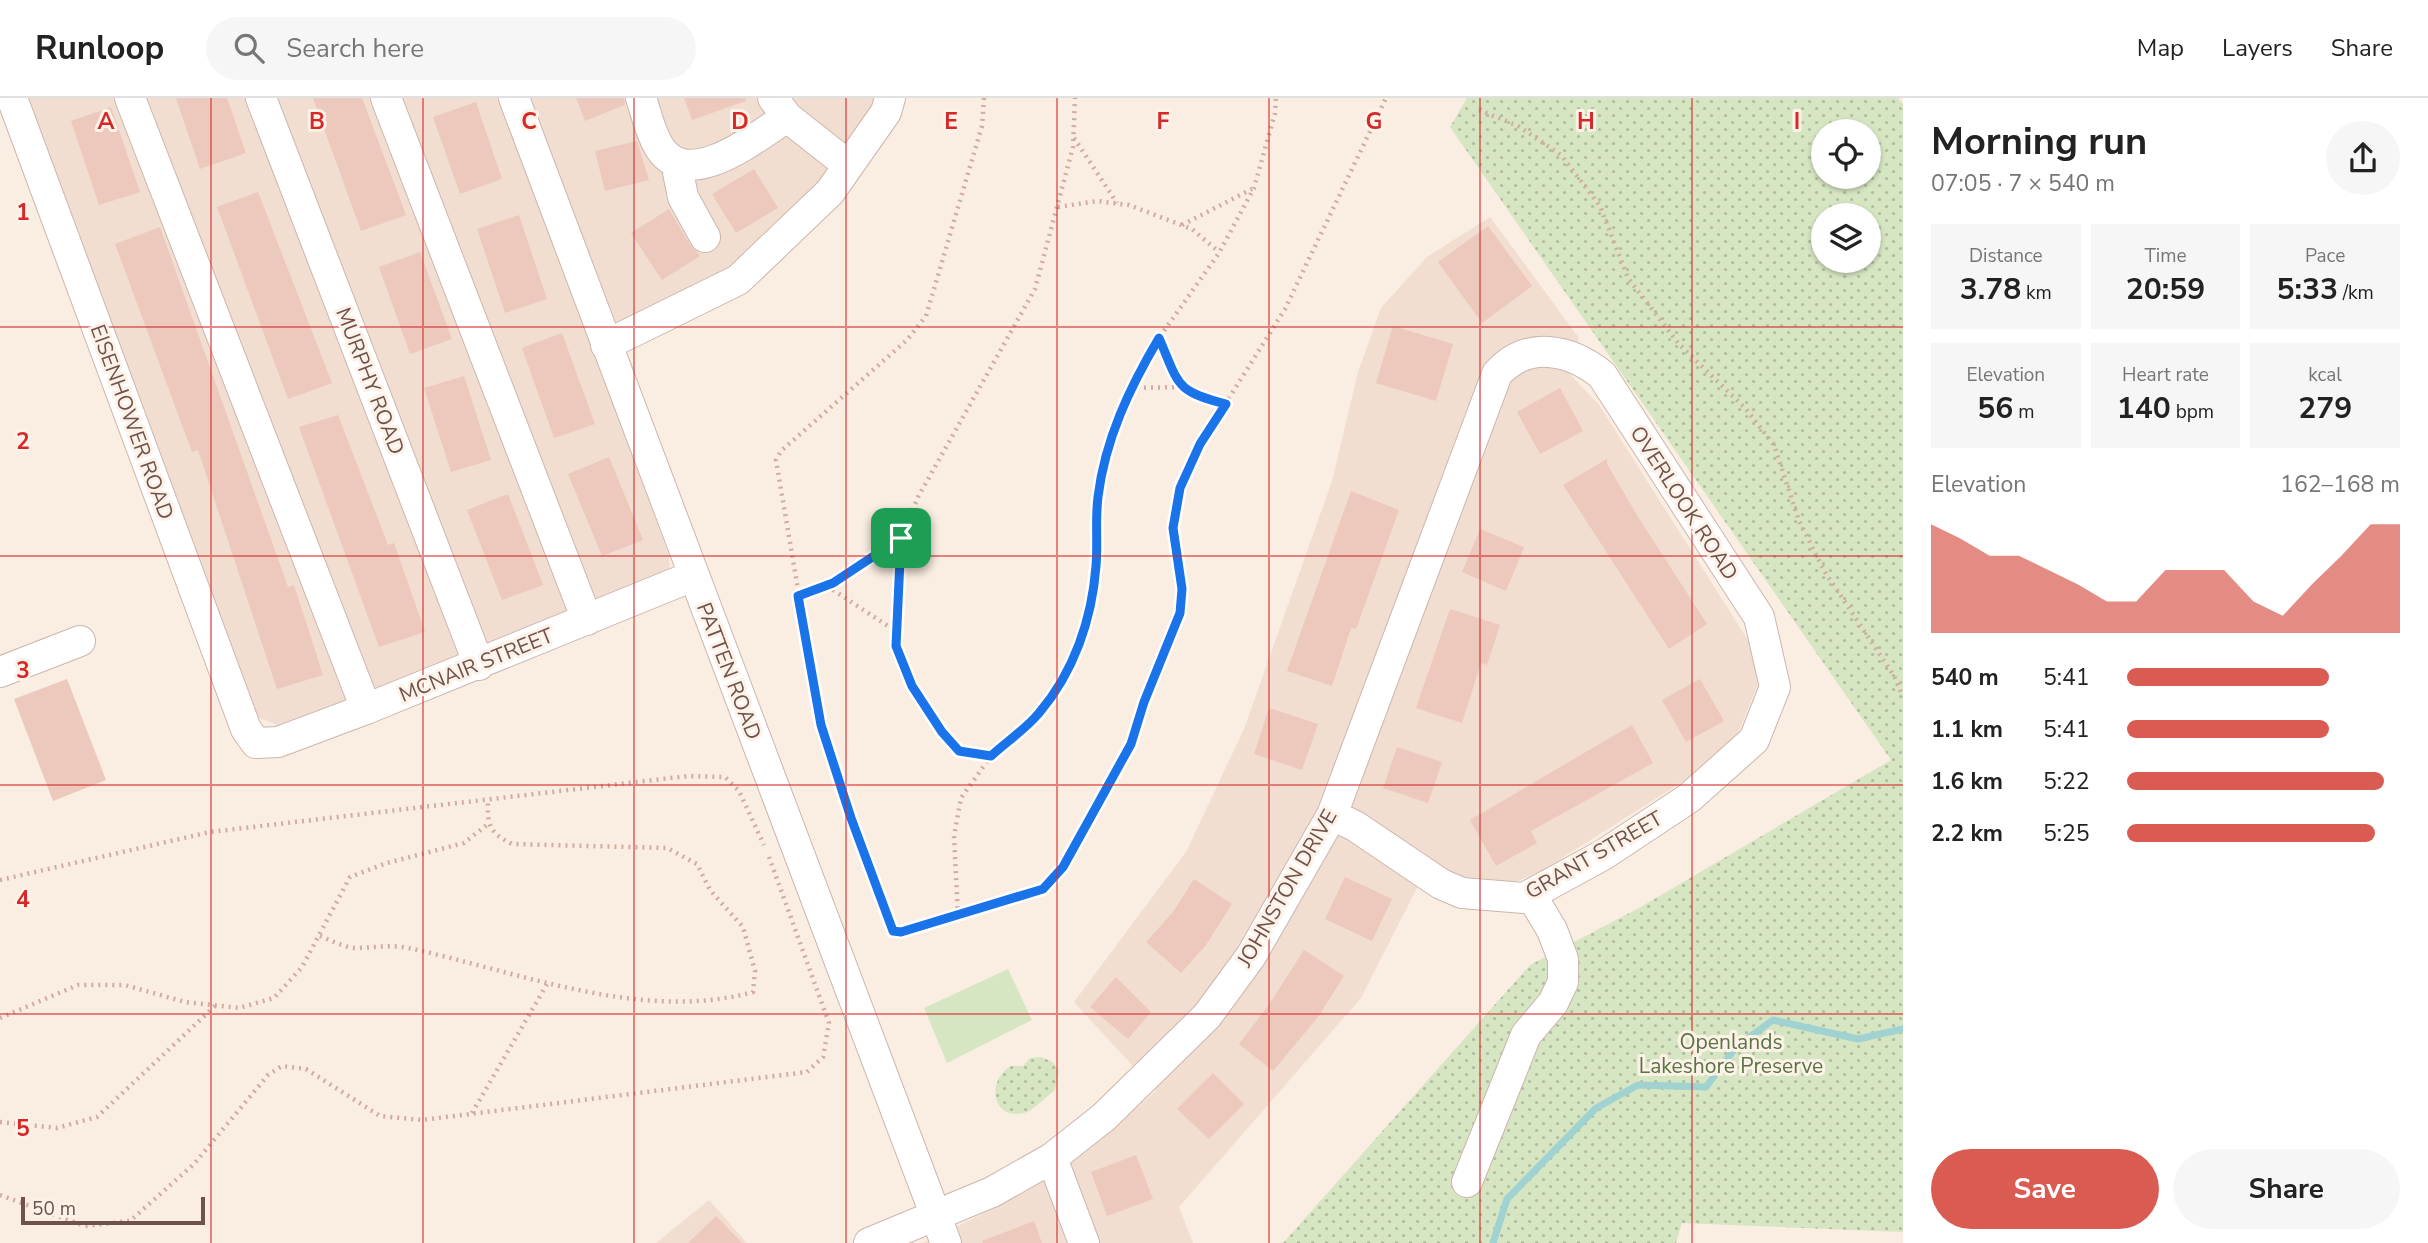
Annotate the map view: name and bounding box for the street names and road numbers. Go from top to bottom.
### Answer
street label: MURPHY ROAD [329,304,411,458]
street label: EISENHOWER ROAD [84,321,180,523]
street label: OVERLOOK ROAD [1624,420,1744,586]
street label: PATTEN ROAD [690,598,768,744]
street label: MCNAIR STREET [395,621,558,709]
street label: JOHNSTON DRIVE [1230,804,1344,973]
street label: GRANT STREET [1520,804,1668,906]

